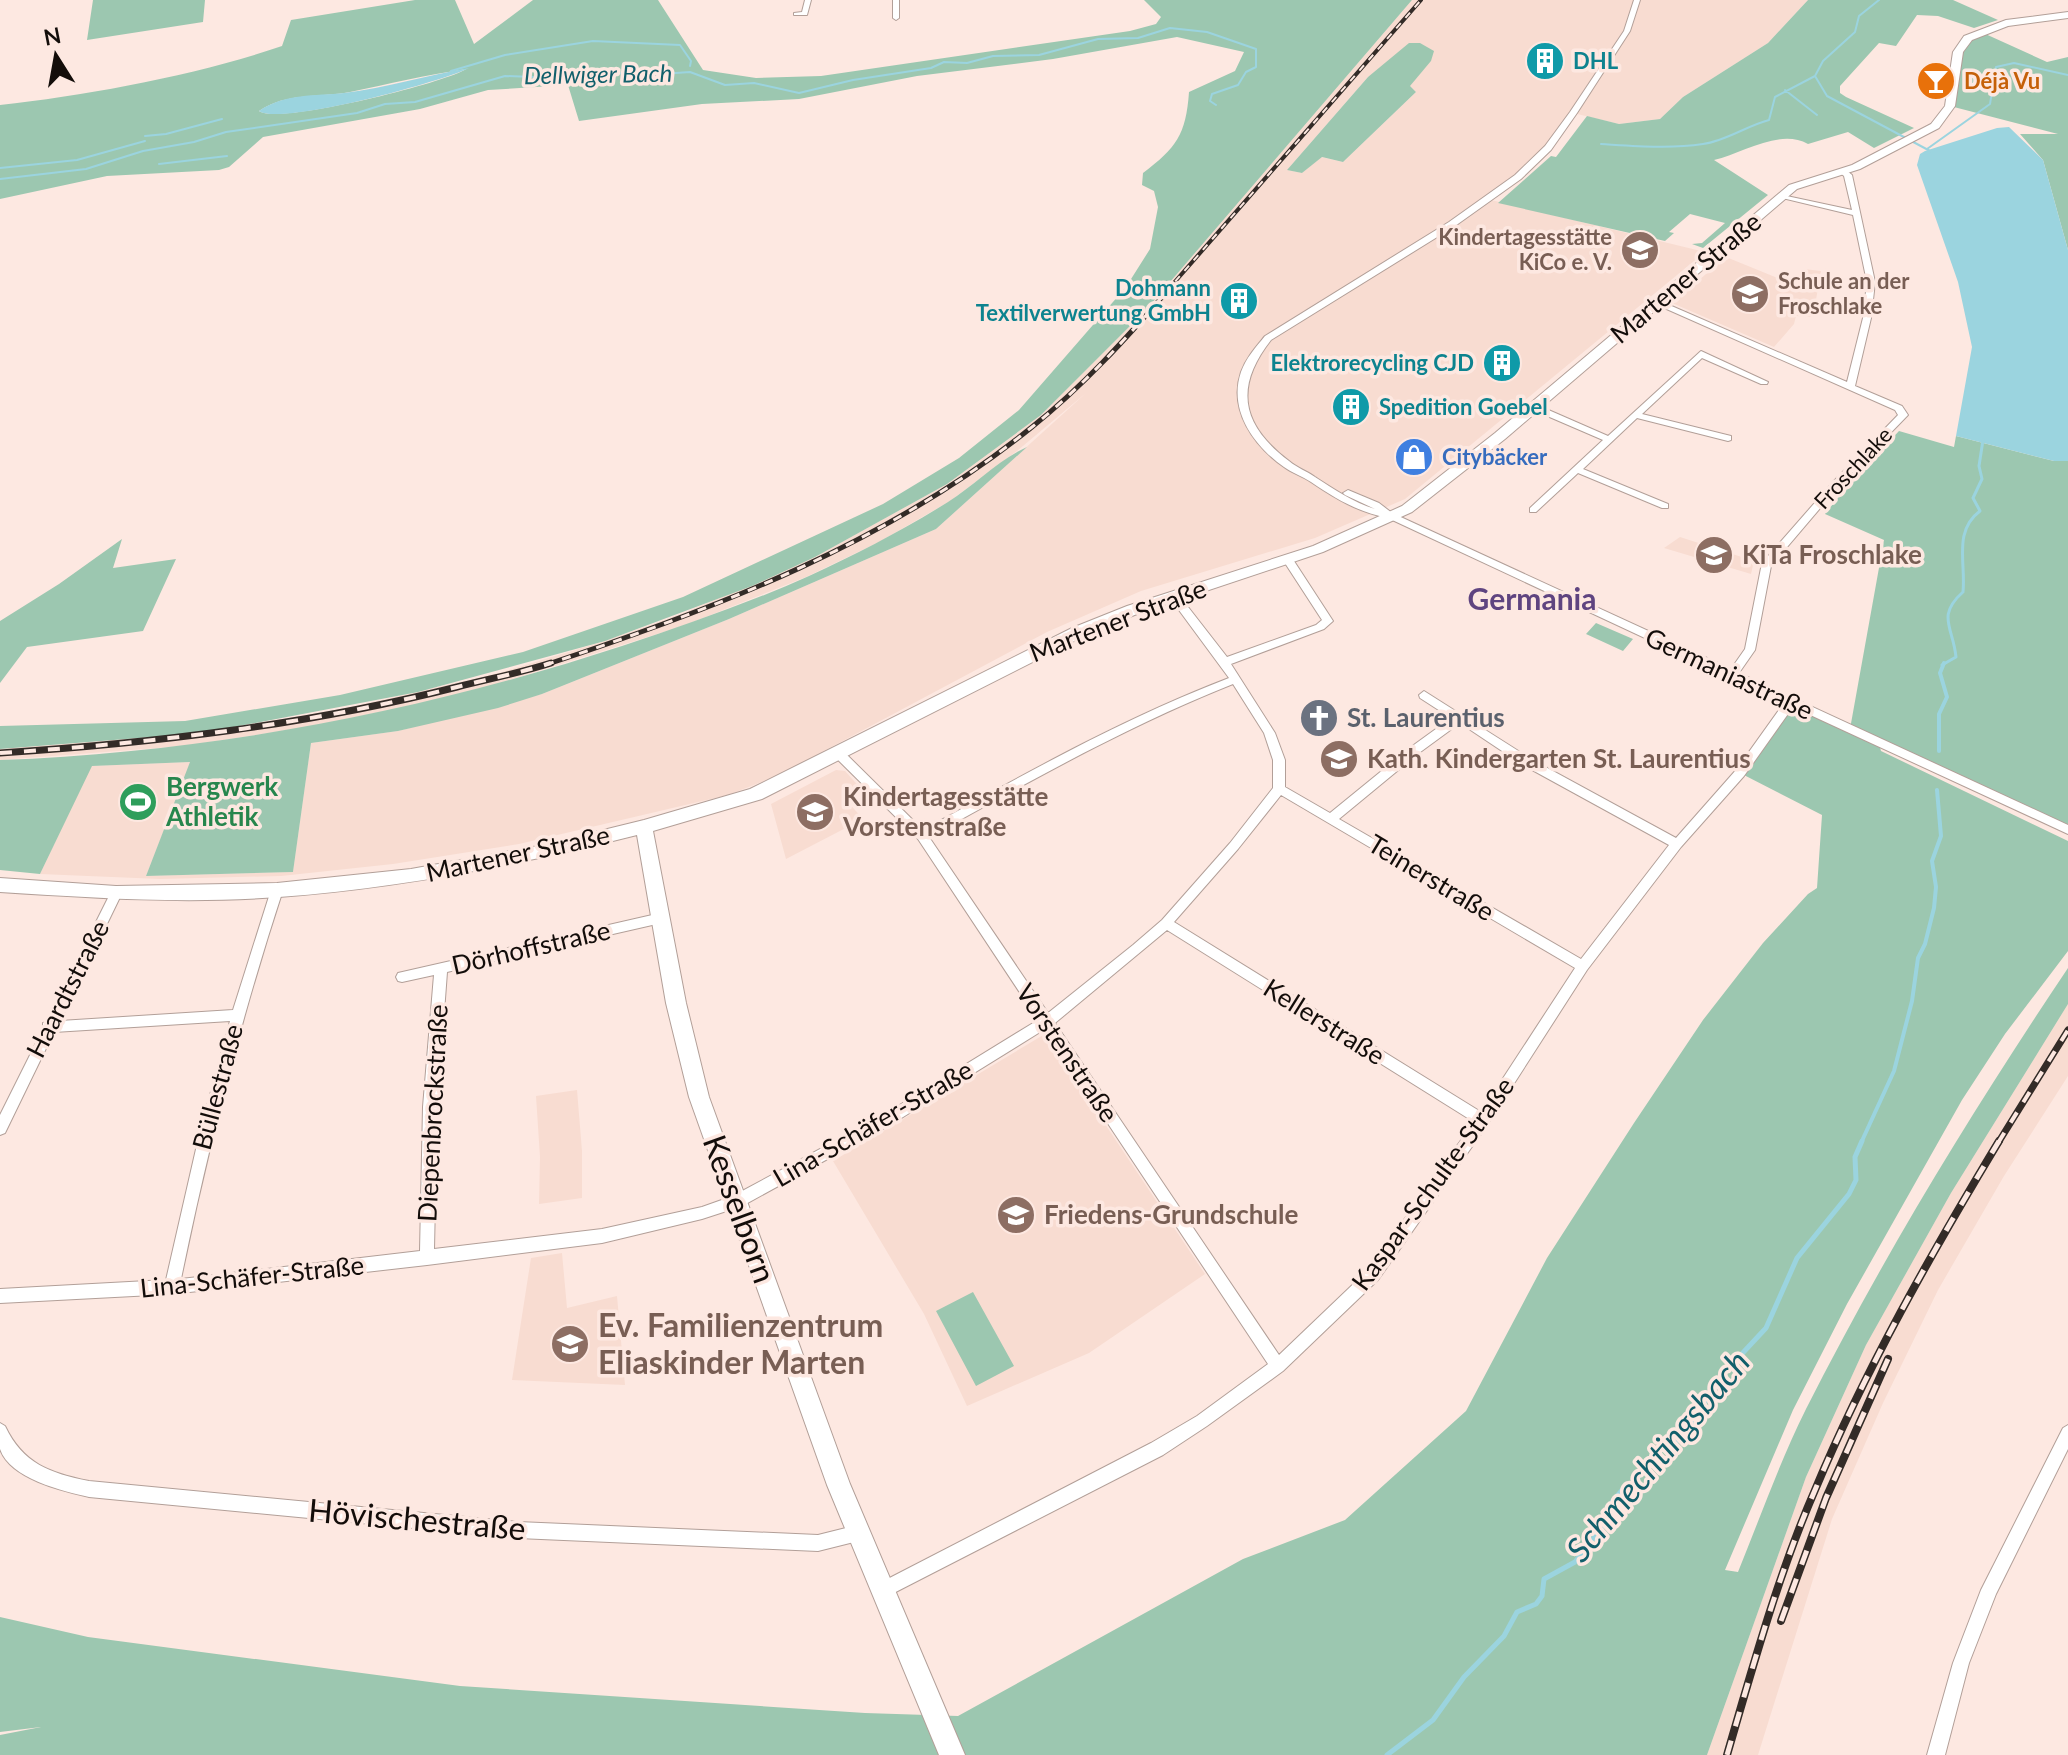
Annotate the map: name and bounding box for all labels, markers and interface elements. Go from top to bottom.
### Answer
north arrow [16,16,96,96]
text: N [41,21,63,51]
building icon: DHL [1524,40,1566,82]
place label: DHL [1573,47,1619,74]
water label: Dellwiger Bach [524,58,672,89]
bar icon: Déjà Vu [1915,60,1957,102]
place label: Déjà Vu [1964,67,2040,94]
street label: Martener Straße [1604,205,1767,350]
place label: Kindertagesstätte KiCo e. V. [1438,223,1612,275]
school or university icon: Kindertagesstätte KiCo e. V. [1619,229,1661,271]
place label: Schule an der Froschlake [1778,267,1910,319]
school or university icon: Schule an der Froschlake [1729,273,1771,315]
place label: Dohmann Textilverwertung GmbH [976,274,1211,326]
building icon: Dohmann Textilverwertung GmbH [1218,280,1260,322]
building icon: Elektrorecycling CJD [1481,342,1523,384]
place label: Elektrorecycling CJD [1270,349,1474,376]
building icon: Spedition Goebel [1330,386,1372,428]
place label: Spedition Goebel [1379,393,1548,420]
street label: Froschlake [1808,421,1897,514]
shop icon: Citybäcker [1393,436,1435,478]
place label: Citybäcker [1442,443,1548,470]
school or university icon: KiTa Froschlake [1693,534,1735,576]
place label: KiTa Froschlake [1742,538,1922,570]
street label: Martener Straße [1025,572,1211,668]
district label: Germania [1468,580,1596,616]
street label: Germaniastraße [1640,620,1818,726]
church icon: St. Laurentius [1298,697,1340,739]
place label: St. Laurentius [1347,701,1505,733]
school or university icon: Kath. Kindergarten St. Laurentius [1318,738,1360,780]
place label: Kath. Kindergarten St. Laurentius [1367,742,1751,774]
place label: Bergwerk Athletik [165,770,278,832]
place label: Kindertagesstätte Vorstenstraße [842,780,1048,842]
sports icon: Bergwerk Athletik [117,781,159,823]
school or university icon: Kindertagesstätte Vorstenstraße [794,791,836,833]
street label: Martener Straße [423,818,612,888]
street label: Teinerstraße [1363,827,1500,927]
street label: Dörhoffstraße [448,913,613,981]
street label: Haardtstraße [19,915,115,1063]
street label: Kellerstraße [1258,971,1391,1071]
street label: Vorstenstraße [1010,977,1126,1128]
street label: Diepenbrockstraße [410,1003,454,1222]
street label: Büllestraße [185,1020,249,1153]
street label: Lina-Schäfer-Straße [767,1053,978,1193]
street label: Kaspar-Schulte-Straße [1344,1071,1520,1296]
street label: Kesselborn [696,1129,785,1288]
school or university icon: Friedens-Grundschule [995,1194,1037,1236]
place label: Friedens-Grundschule [1044,1198,1298,1230]
street label: Lina-Schäfer-Straße [138,1248,366,1304]
place label: Ev. Familienzentrum Eliaskinder Marten [598,1305,883,1381]
school or university icon: Ev. Familienzentrum Eliaskinder Marten [549,1323,591,1365]
water label: Schmechtingsbach [1557,1341,1757,1569]
street label: Hövischestraße [307,1490,527,1547]

